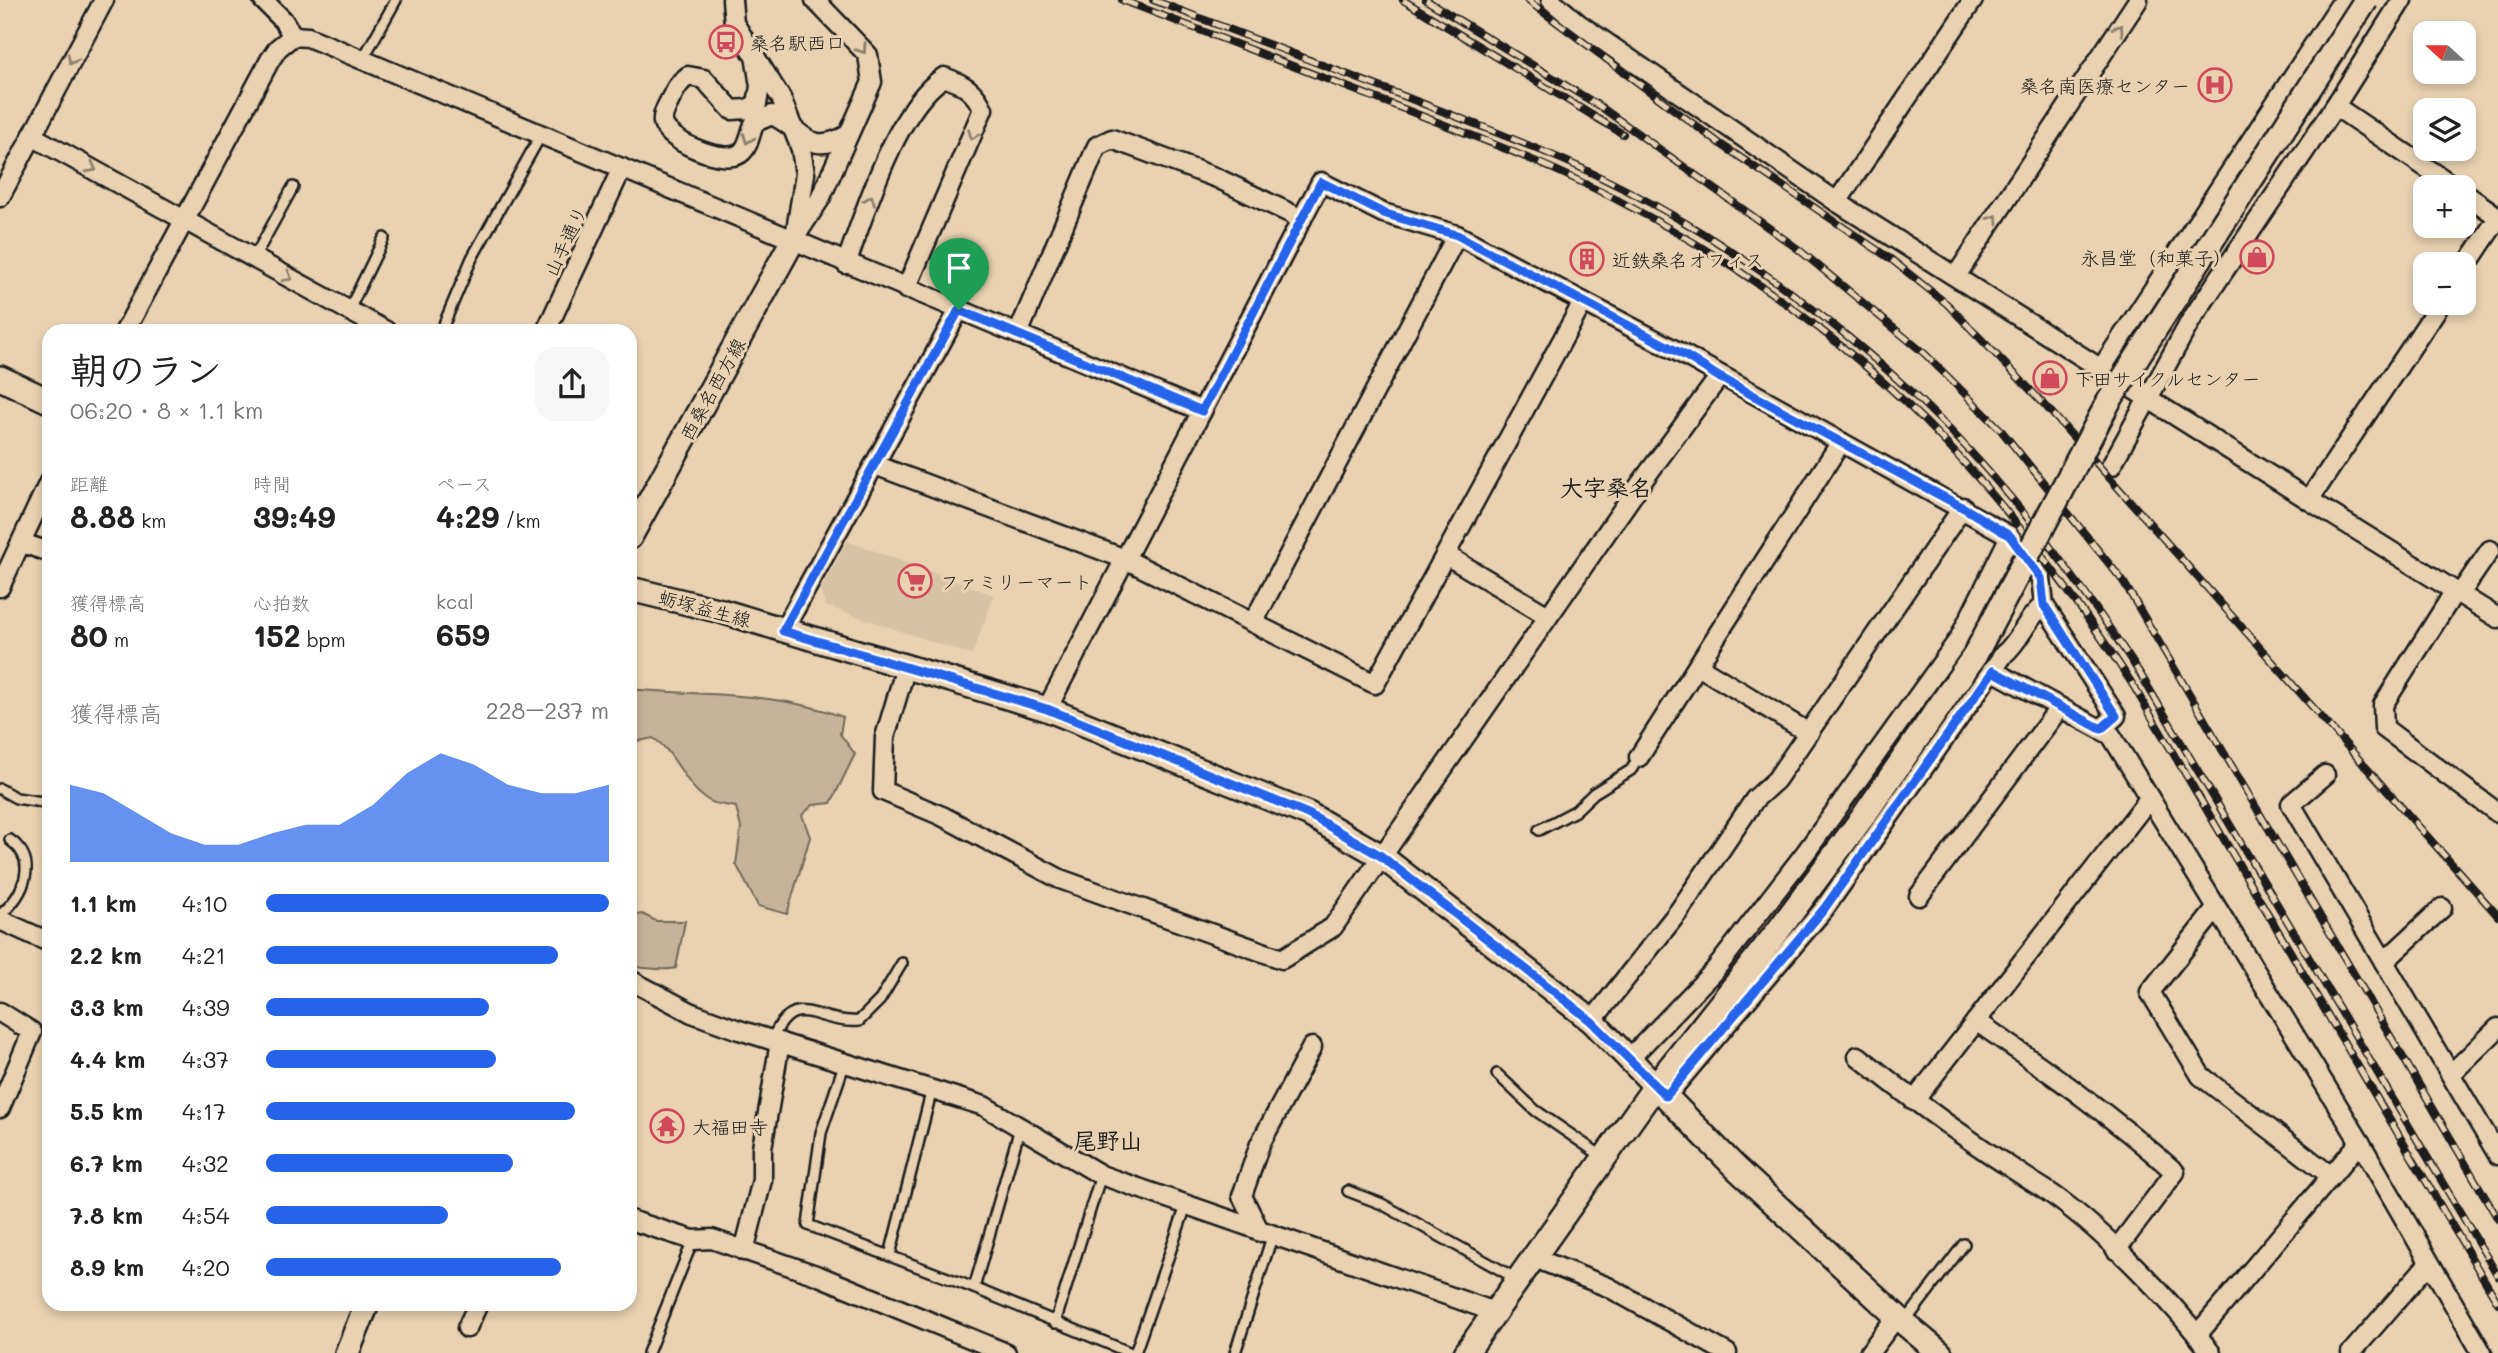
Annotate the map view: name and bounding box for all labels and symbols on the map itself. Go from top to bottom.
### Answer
north arrow [2413,21,2476,84]
bus stop icon: 桑名駅西口 [707,23,745,61]
one-way arrow [2111,24,2123,37]
place label: 桑名駅西口 [750,30,845,55]
one-way arrow [854,41,866,54]
one-way arrow [66,53,80,65]
hospital icon: 桑名南医療センター [2196,66,2234,104]
place label: 桑名南医療センター [2020,73,2190,98]
one-way arrow [968,129,982,141]
one-way arrow [742,132,756,144]
one-way arrow [85,160,97,173]
one-way arrow [862,194,876,206]
street label: 山手通り [538,201,592,281]
one-way arrow [1985,214,1998,227]
pin [929,238,989,310]
shop icon: 永昌堂（和菓子） [2238,238,2276,276]
building icon: 近鉄桑名オフィス [1568,240,1606,278]
place label: 永昌堂（和菓子） [2080,245,2232,270]
place label: 近鉄桑名オフィス [1612,247,1764,272]
one-way arrow [281,269,293,282]
street label: 西桑名西方線 [673,333,751,445]
shop icon: 下田サイクルセンター [2031,359,2069,397]
place label: 下田サイクルセンター [2074,366,2260,391]
district label: 大字桑名 [1560,472,1652,502]
supermarket icon: ファミリーマート [896,562,934,600]
place label: ファミリーマート [940,569,1092,594]
street label: 蛎塚益生線 [656,584,754,632]
temple icon: 大福田寺 [648,1107,686,1145]
place label: 大福田寺 [692,1114,768,1139]
district label: 尾野山 [1074,1125,1143,1155]

